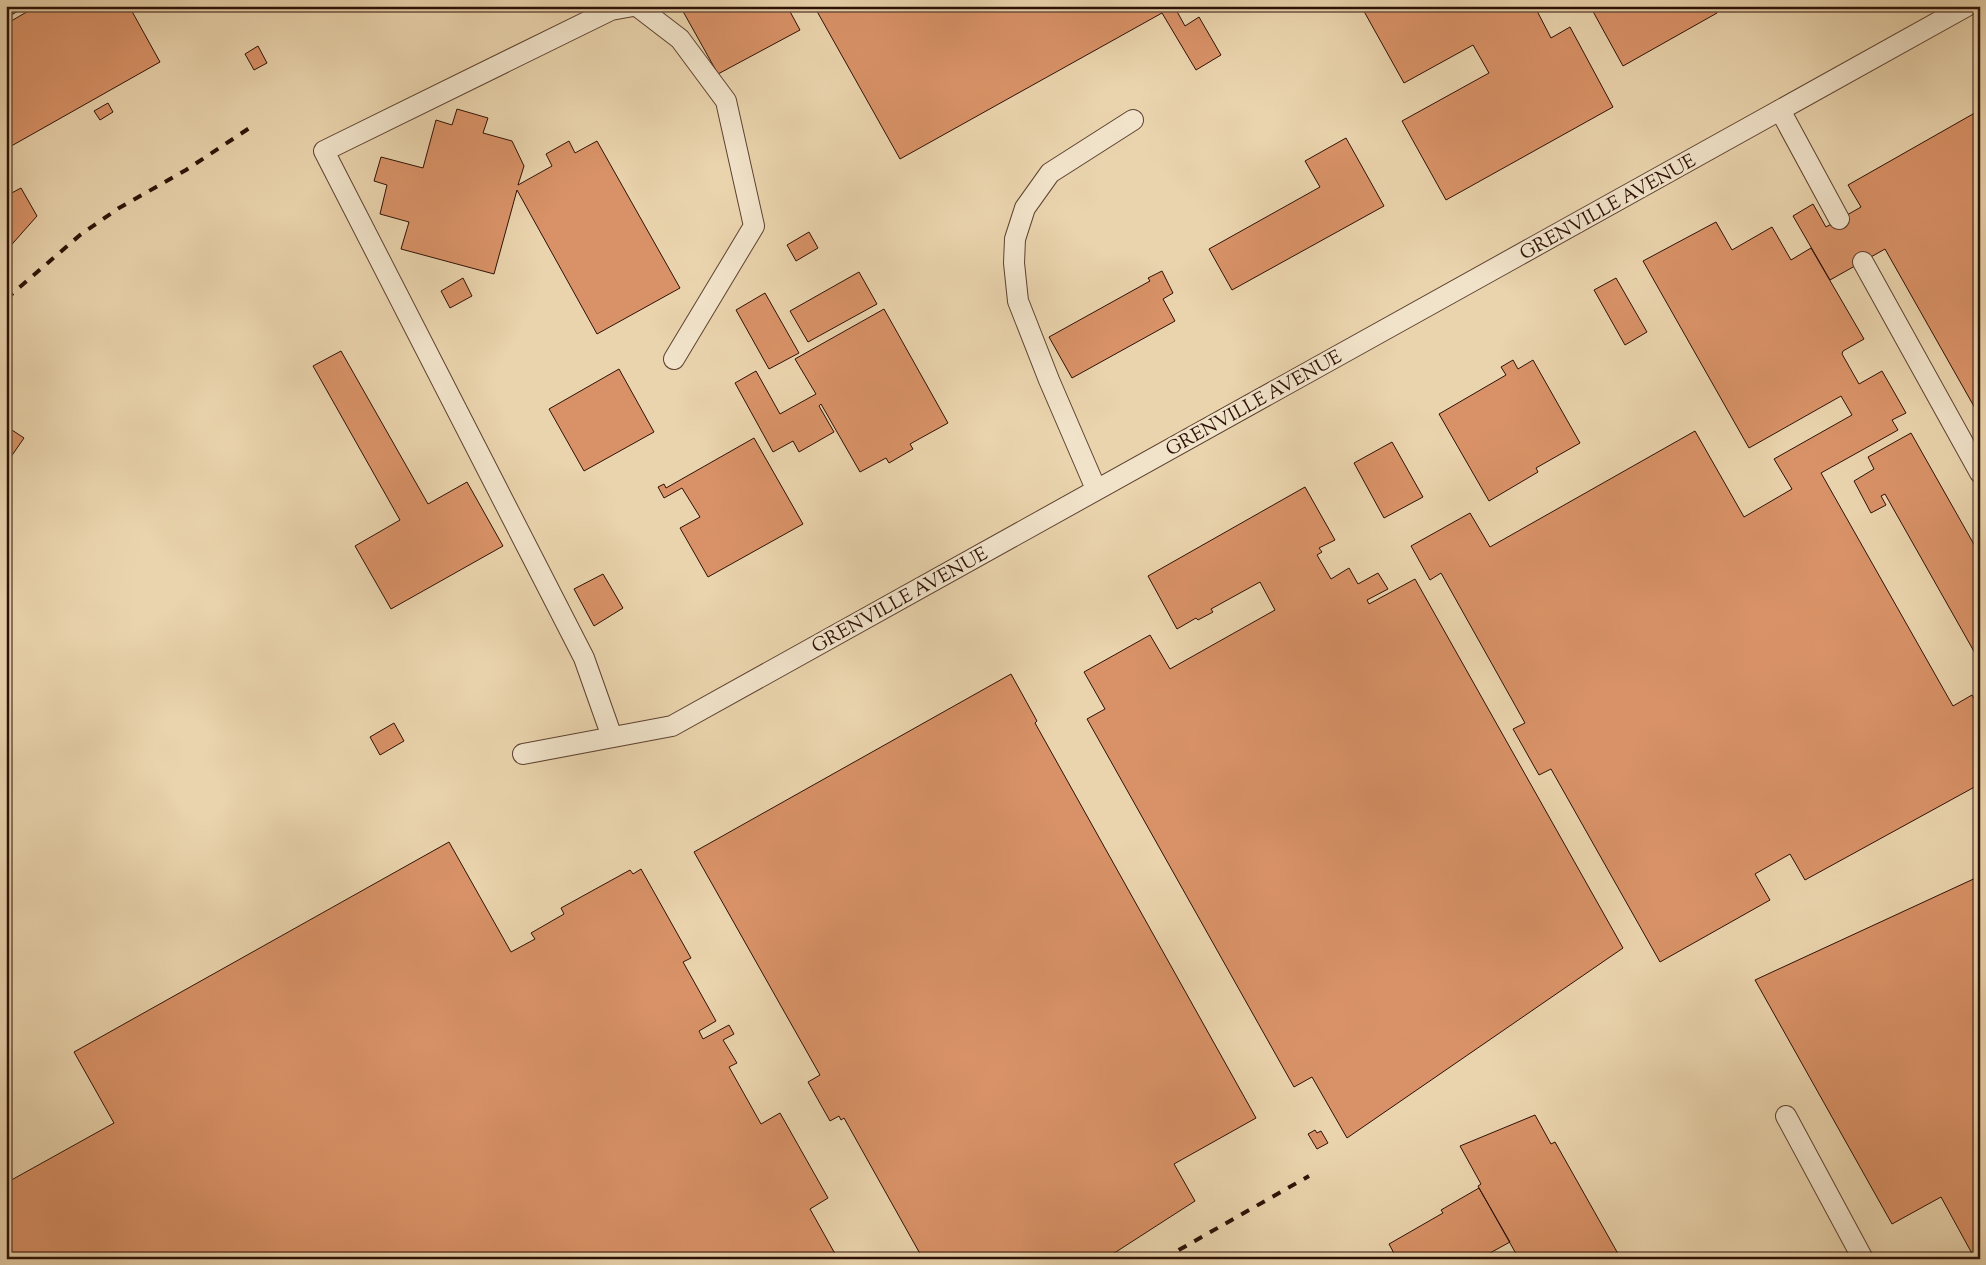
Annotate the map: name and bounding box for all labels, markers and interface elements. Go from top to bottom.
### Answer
street label: GRENVILLE AVENUE [1515,148,1702,268]
street label: GRENVILLE AVENUE [1161,344,1348,464]
street label: GRENVILLE AVENUE [807,541,994,661]

